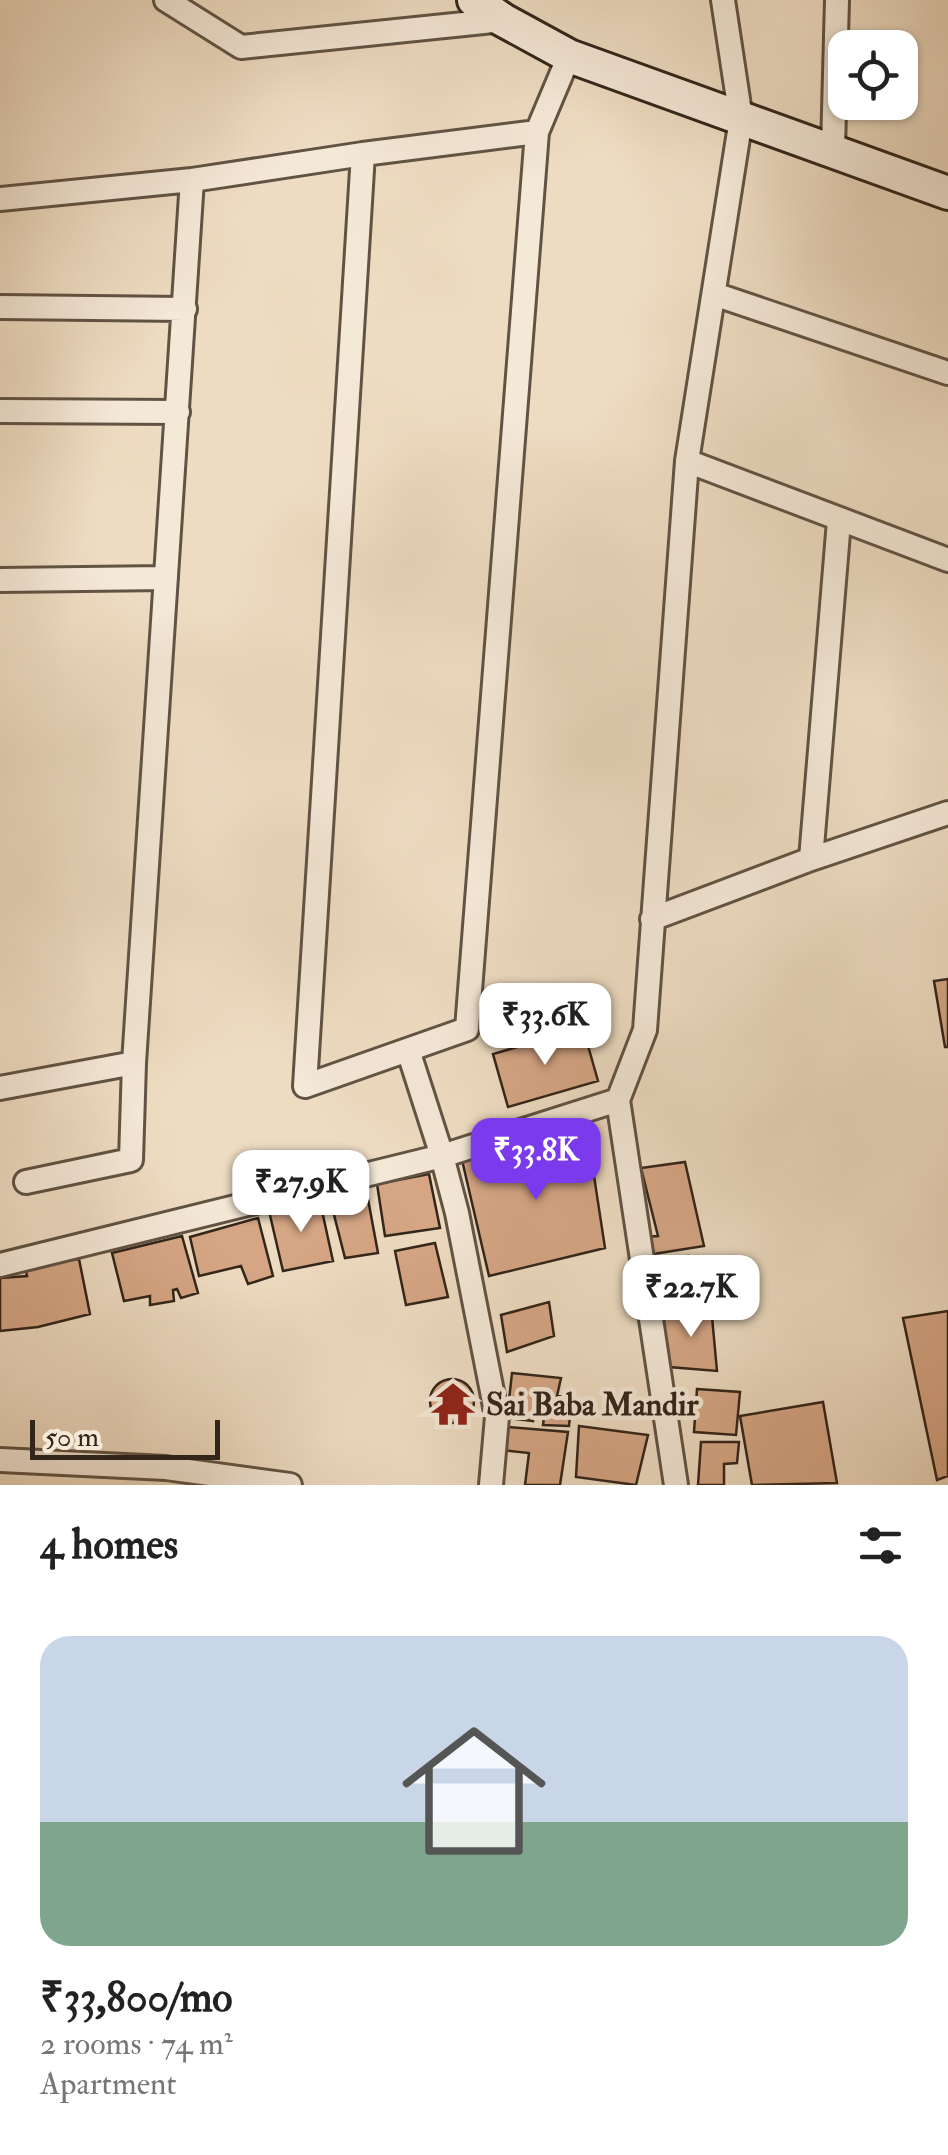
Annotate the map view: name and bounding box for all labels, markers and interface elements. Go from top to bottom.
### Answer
map controls [828,30,918,120]
button: locate [828,30,918,120]
pin: ₹33.6K [464,983,626,1068]
text: ₹33.6K [501,995,589,1035]
pin: ₹33.8K [455,1118,617,1203]
text: ₹33.8K [493,1130,579,1170]
pin: ₹27.9K [220,1150,382,1235]
text: ₹27.9K [254,1162,348,1202]
pin: ₹22.7K [610,1255,772,1340]
text: ₹22.7K [645,1267,737,1307]
temple icon: Sai Baba Mandir [429,1380,477,1428]
place label: Sai Baba Mandir [486,1385,700,1425]
scale bar [30,1415,220,1460]
text: 50 m [45,1420,99,1455]
icon: filters [853,1518,908,1573]
text: 4 homes [40,1519,178,1571]
icon: home [384,1701,564,1881]
text: ₹33,800/mo [40,1972,233,2024]
text: 2 rooms · 74 m² [40,2024,233,2064]
text: Apartment [40,2064,177,2104]

